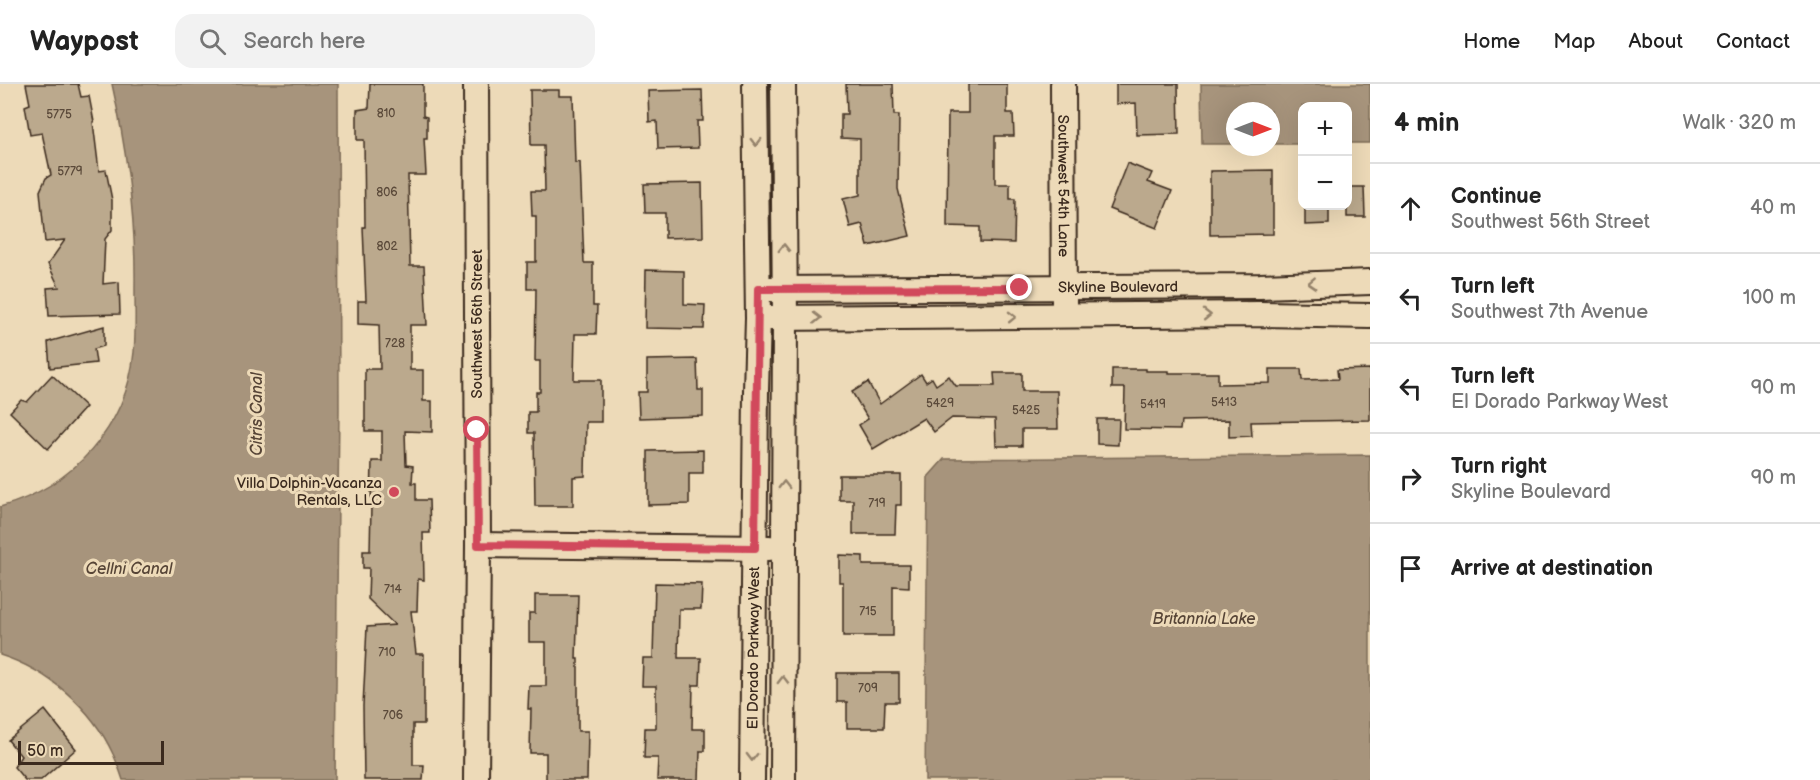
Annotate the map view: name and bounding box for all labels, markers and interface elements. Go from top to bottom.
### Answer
search box [175,14,595,68]
text: Waypost [30,25,139,58]
icon: search [196,25,229,58]
text: Search here [244,28,365,55]
text: Home [1463,29,1520,54]
text: Map [1553,29,1595,54]
text: About [1628,29,1683,54]
text: Contact [1716,29,1790,54]
north arrow [1226,102,1280,156]
map controls [1298,102,1352,210]
button: + [1298,102,1352,156]
house number: 810 [377,106,395,121]
house number: 5775 [46,107,72,122]
text: 4 min [1394,108,1459,139]
text: Walk · 320 m [1682,111,1796,135]
street label: Southwest 54th Lane [1054,115,1073,257]
one-way arrow [750,138,762,147]
button: − [1298,156,1352,210]
house number: 5779 [57,164,83,179]
text: Continue [1451,183,1541,210]
house number: 806 [376,185,398,200]
icon: ahead [1394,192,1427,225]
text: 40 m [1750,196,1796,220]
text: Southwest 56th Street [1451,210,1650,234]
house number: 802 [376,239,398,254]
one-way arrow [778,243,790,252]
street label: Southwest 56th Street [468,249,487,399]
text: Turn left [1451,273,1535,300]
route end [1006,274,1032,300]
street label: Skyline Boulevard [1058,277,1178,297]
one-way arrow [1307,277,1316,290]
icon: left [1394,282,1427,315]
text: 100 m [1743,286,1796,310]
text: Southwest 7th Avenue [1451,300,1648,324]
one-way arrow [1202,309,1211,321]
one-way arrow [1007,311,1016,323]
one-way arrow [812,312,821,325]
house number: 728 [385,336,405,351]
text: Turn left [1451,363,1535,390]
water label: Citris Canal [248,371,267,456]
icon: left [1394,372,1427,405]
text: 90 m [1751,376,1796,400]
text: El Dorado Parkway West [1451,390,1668,414]
house number: 5413 [1211,395,1237,410]
house number: 5429 [926,396,954,411]
house number: 5419 [1140,397,1166,412]
house number: 5425 [1012,403,1040,418]
route start [463,416,489,442]
text: Turn right [1451,453,1547,480]
icon: right [1394,462,1427,495]
text: 90 m [1751,466,1796,490]
place label: Villa Dolphin-Vacanza Rentals, LLC [237,474,382,510]
one-way arrow [778,480,790,489]
text: Skyline Boulevard [1451,480,1611,504]
marker: Villa Dolphin-Vacanza Rentals, LLC [387,485,401,499]
house number: 719 [868,496,886,511]
icon: arrive [1394,552,1427,585]
text: Arrive at destination [1451,555,1653,582]
water label: Cellni Canal [86,560,174,579]
street label: El Dorado Parkway West [743,566,764,730]
house number: 714 [384,582,403,597]
house number: 715 [859,604,877,619]
water label: Britannia Lake [1153,610,1255,629]
house number: 710 [378,645,396,660]
one-way arrow [777,675,789,684]
house number: 709 [858,681,878,696]
house number: 706 [383,708,403,723]
scale bar [18,738,164,766]
text: 50 m [27,742,63,761]
one-way arrow [746,753,758,762]

